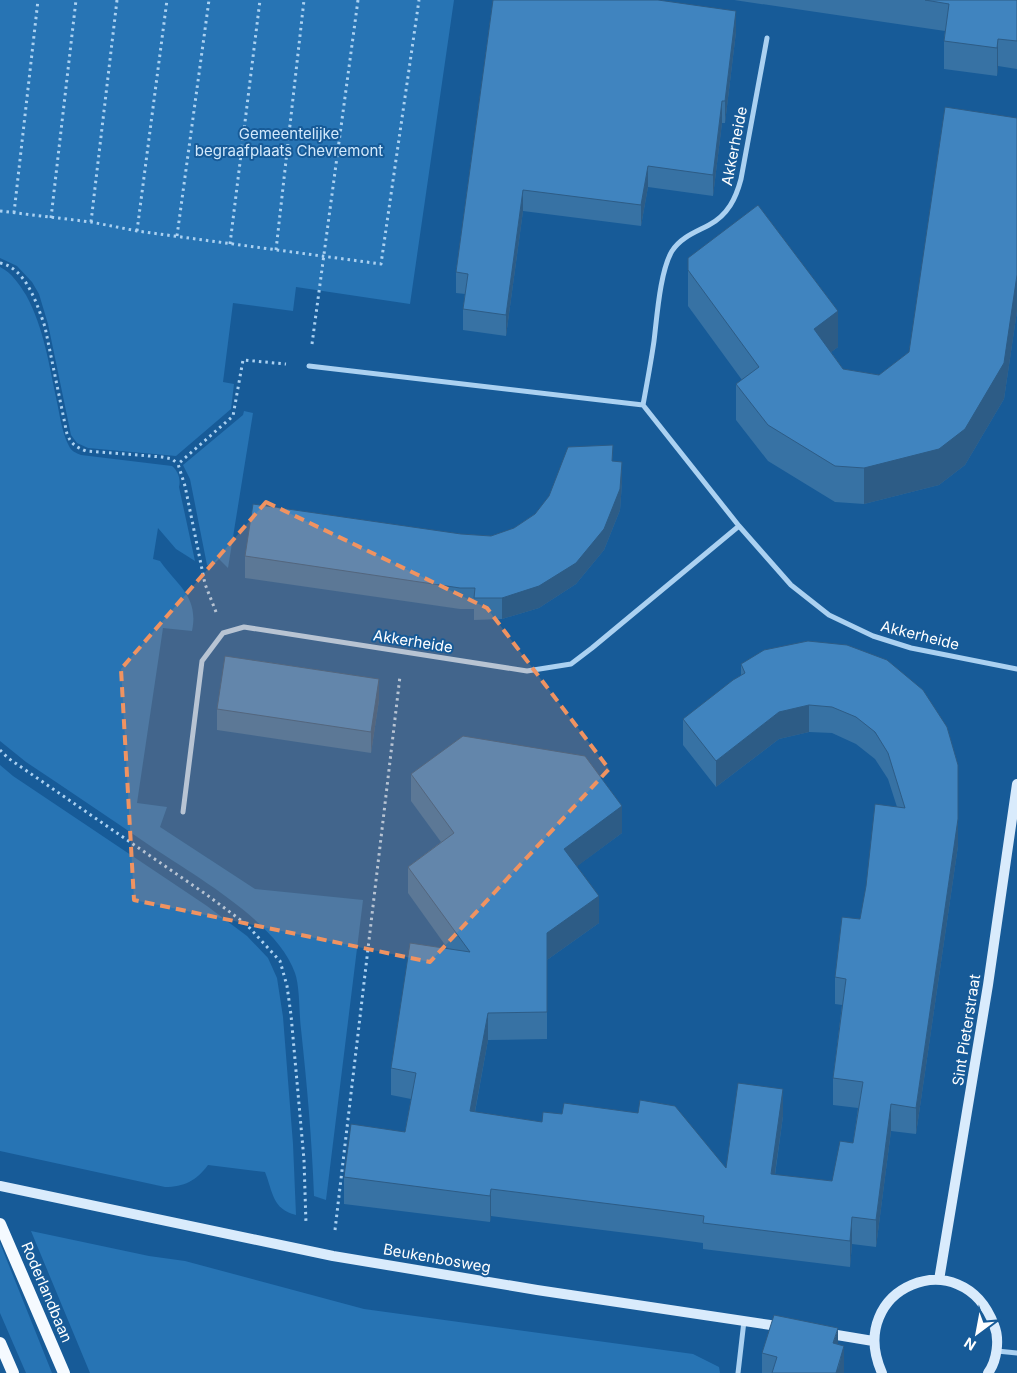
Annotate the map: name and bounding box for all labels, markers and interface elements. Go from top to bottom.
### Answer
street label: Akkerheide [717,105,751,187]
park label: Gemeentelijke begraafplaats Chevremont [195,124,383,160]
street label: Akkerheide [879,616,961,654]
street label: Akkerheide [372,625,454,657]
street label: Sint Pieterstraat [948,973,984,1087]
street label: Roderlandbaan [17,1239,77,1345]
street label: Beukenbosweg [382,1239,492,1277]
north arrow [952,1308,1002,1358]
text: N [961,1334,979,1354]

